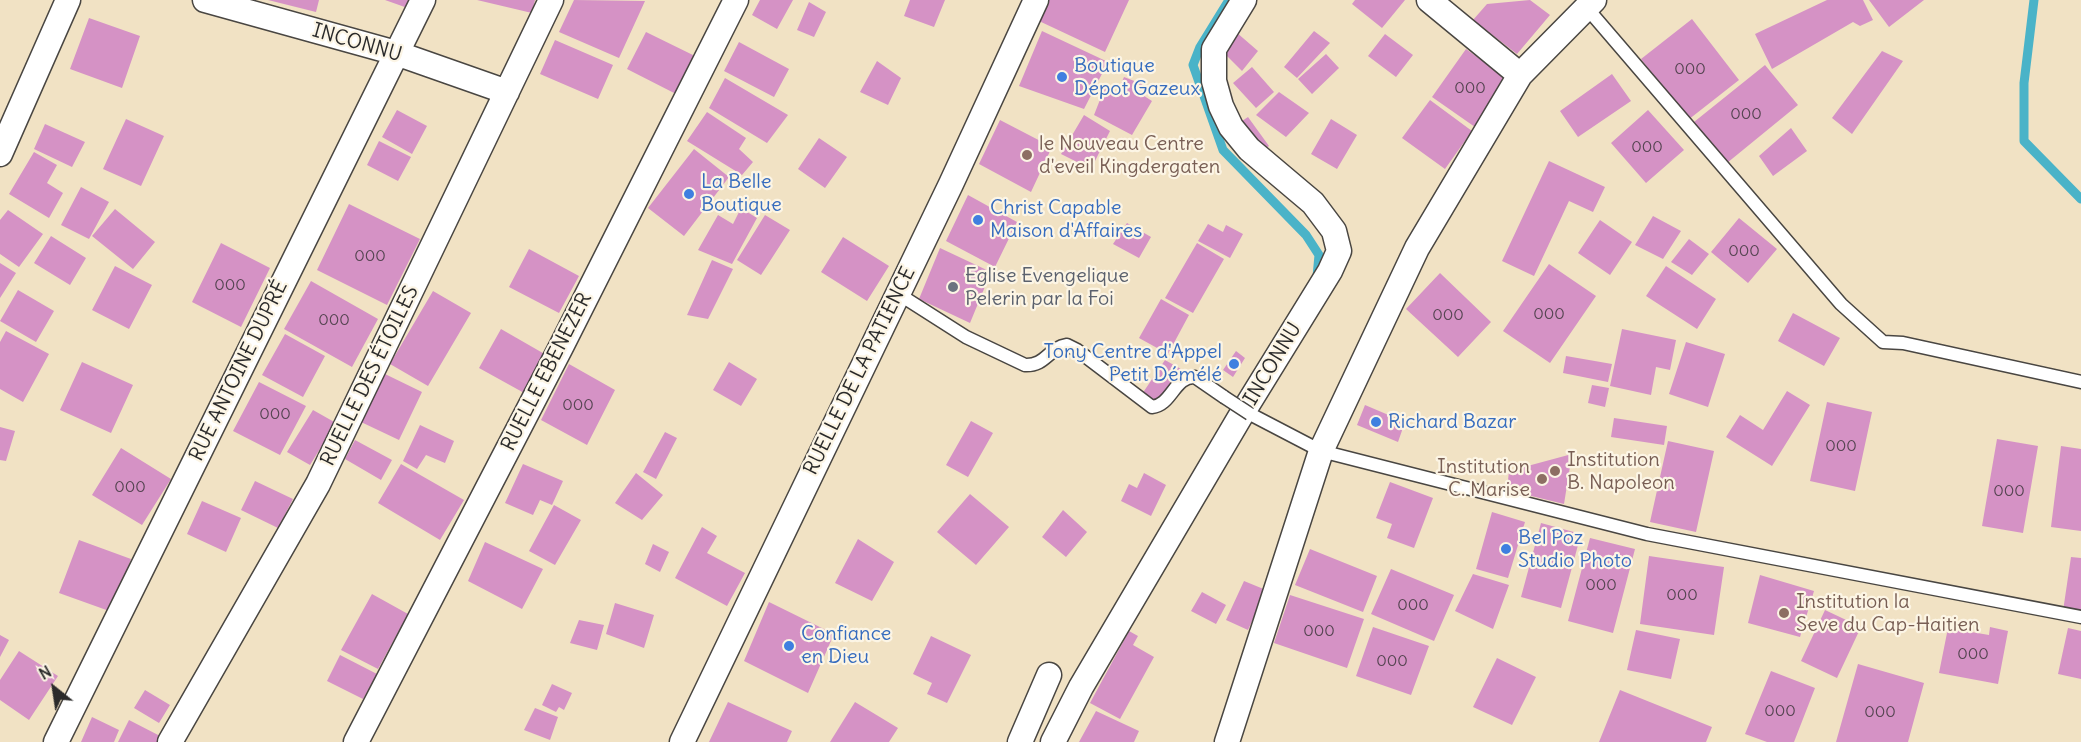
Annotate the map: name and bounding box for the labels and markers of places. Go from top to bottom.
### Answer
place label: Boutique Dépot Gazeux [1074,54,1200,101]
marker: Boutique Dépot Gazeux [1055,70,1069,84]
place label: le Nouveau Centre d'eveil Kingdergaten [1039,132,1220,179]
marker: le Nouveau Centre d'eveil Kingdergaten [1020,148,1034,162]
place label: La Belle Boutique [701,170,782,217]
marker: La Belle Boutique [682,187,696,201]
place label: Christ Capable Maison d'Affaires [990,196,1142,243]
marker: Christ Capable Maison d'Affaires [971,213,985,227]
place label: Eglise Evengelique Pelerin par la Foi [965,264,1129,311]
marker: Eglise Evengelique Pelerin par la Foi [946,280,960,294]
place label: Tony Centre d'Appel Petit Démélé [1044,340,1222,387]
marker: Tony Centre d'Appel Petit Démélé [1227,357,1241,371]
place label: Richard Bazar [1388,410,1516,434]
marker: Richard Bazar [1369,415,1383,429]
place label: Institution B. Napoleon [1567,448,1675,495]
place label: Institution C. Marise [1437,455,1530,502]
marker: Institution B. Napoleon [1548,464,1562,478]
marker: Institution C. Marise [1535,472,1549,486]
place label: Bel Poz Studio Photo [1518,526,1632,573]
marker: Bel Poz Studio Photo [1499,542,1513,556]
place label: Institution la Seve du Cap-Haitien [1796,590,1980,637]
marker: Institution la Seve du Cap-Haitien [1777,606,1791,620]
place label: Confiance en Dieu [801,622,891,669]
marker: Confiance en Dieu [782,639,796,653]

